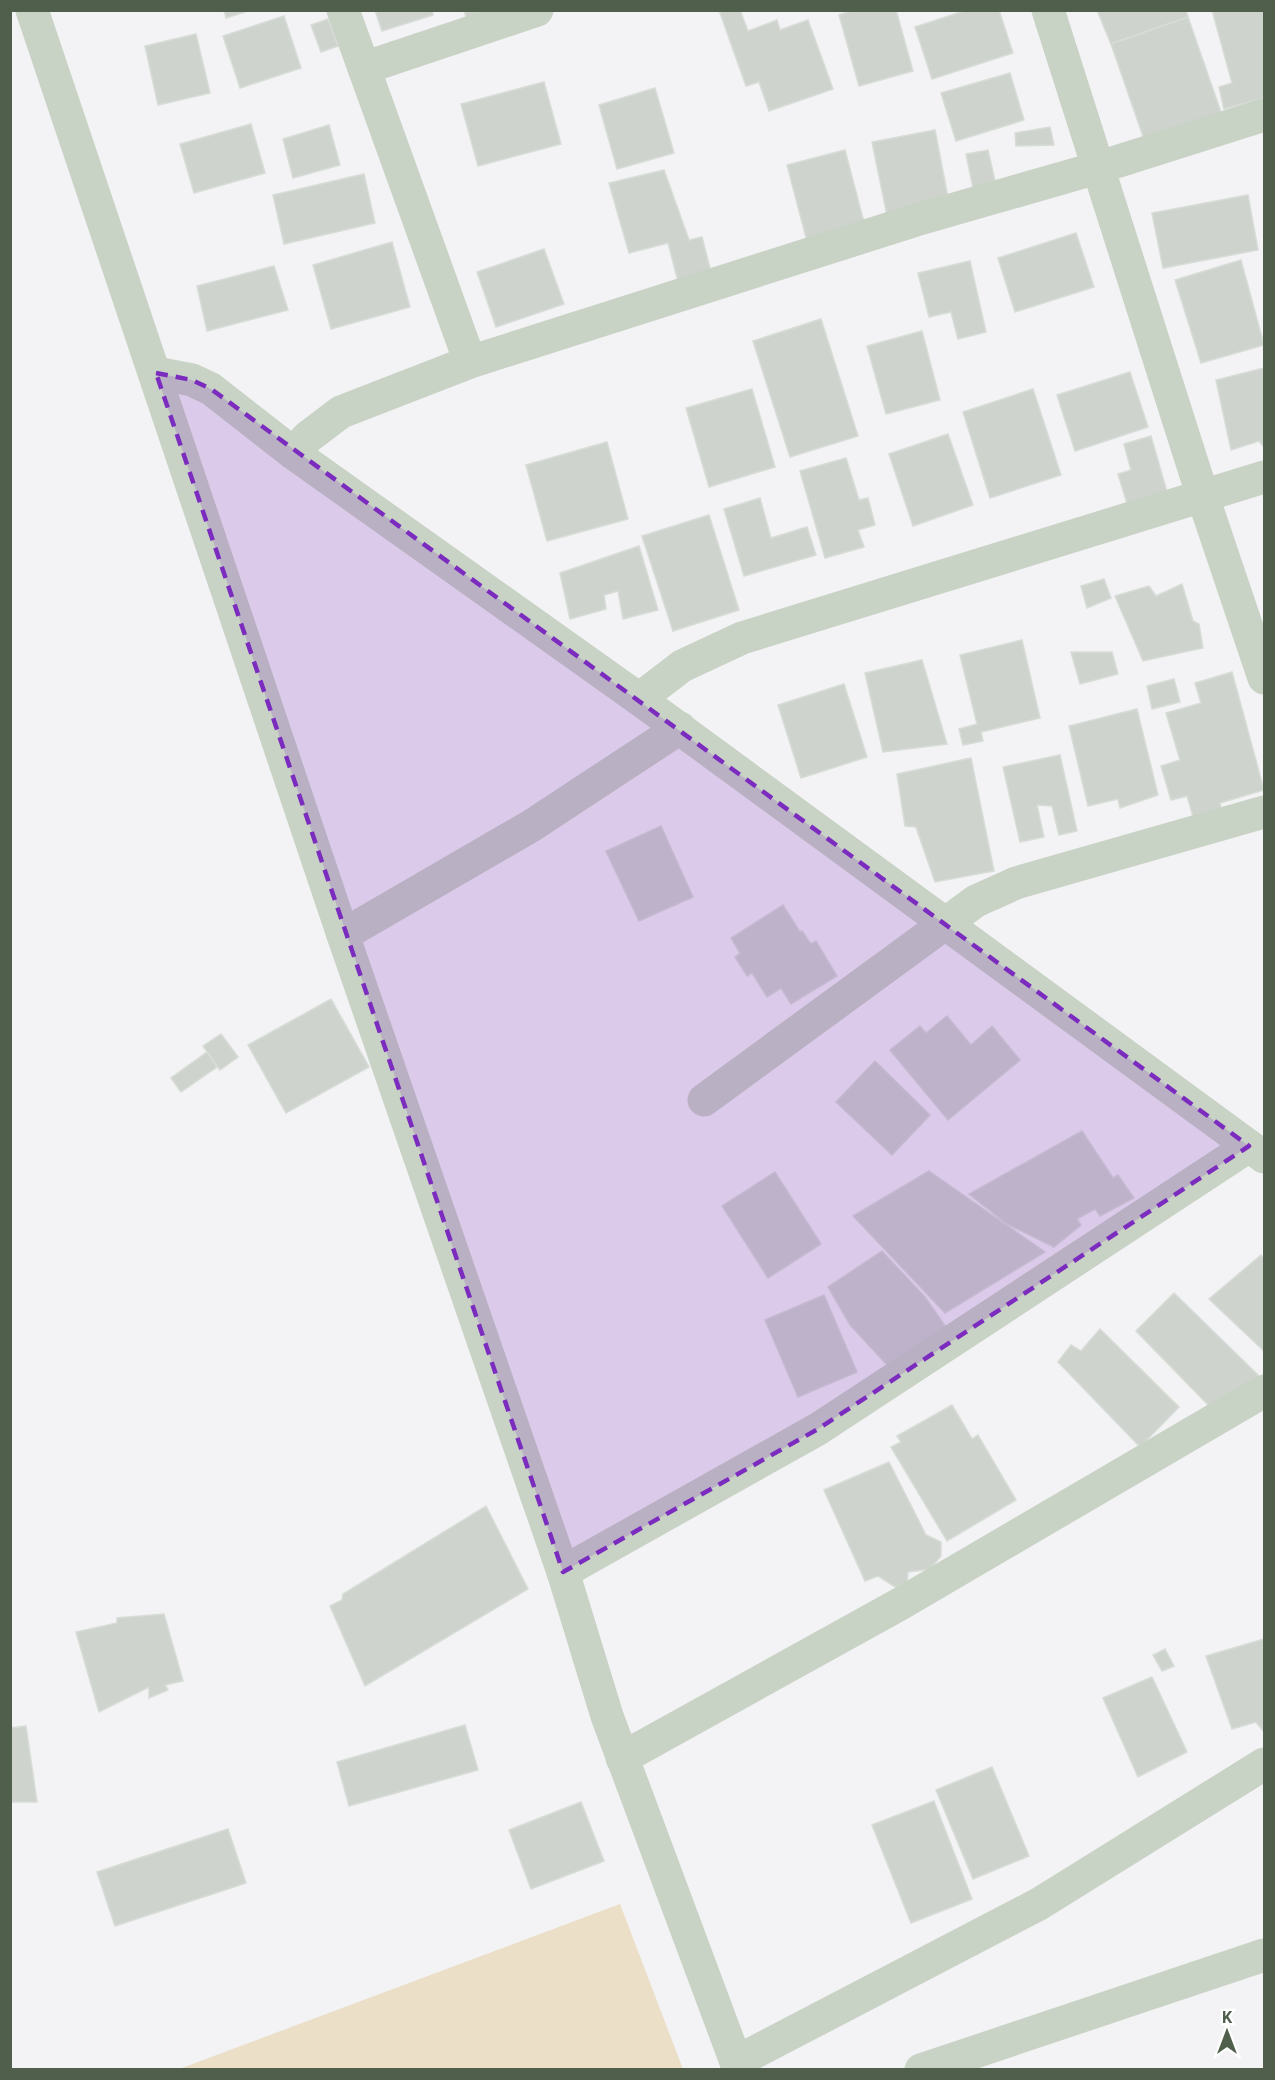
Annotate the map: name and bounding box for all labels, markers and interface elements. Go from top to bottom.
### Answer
north arrow [1197,2002,1257,2062]
text: K [1222,2008,1233,2027]

